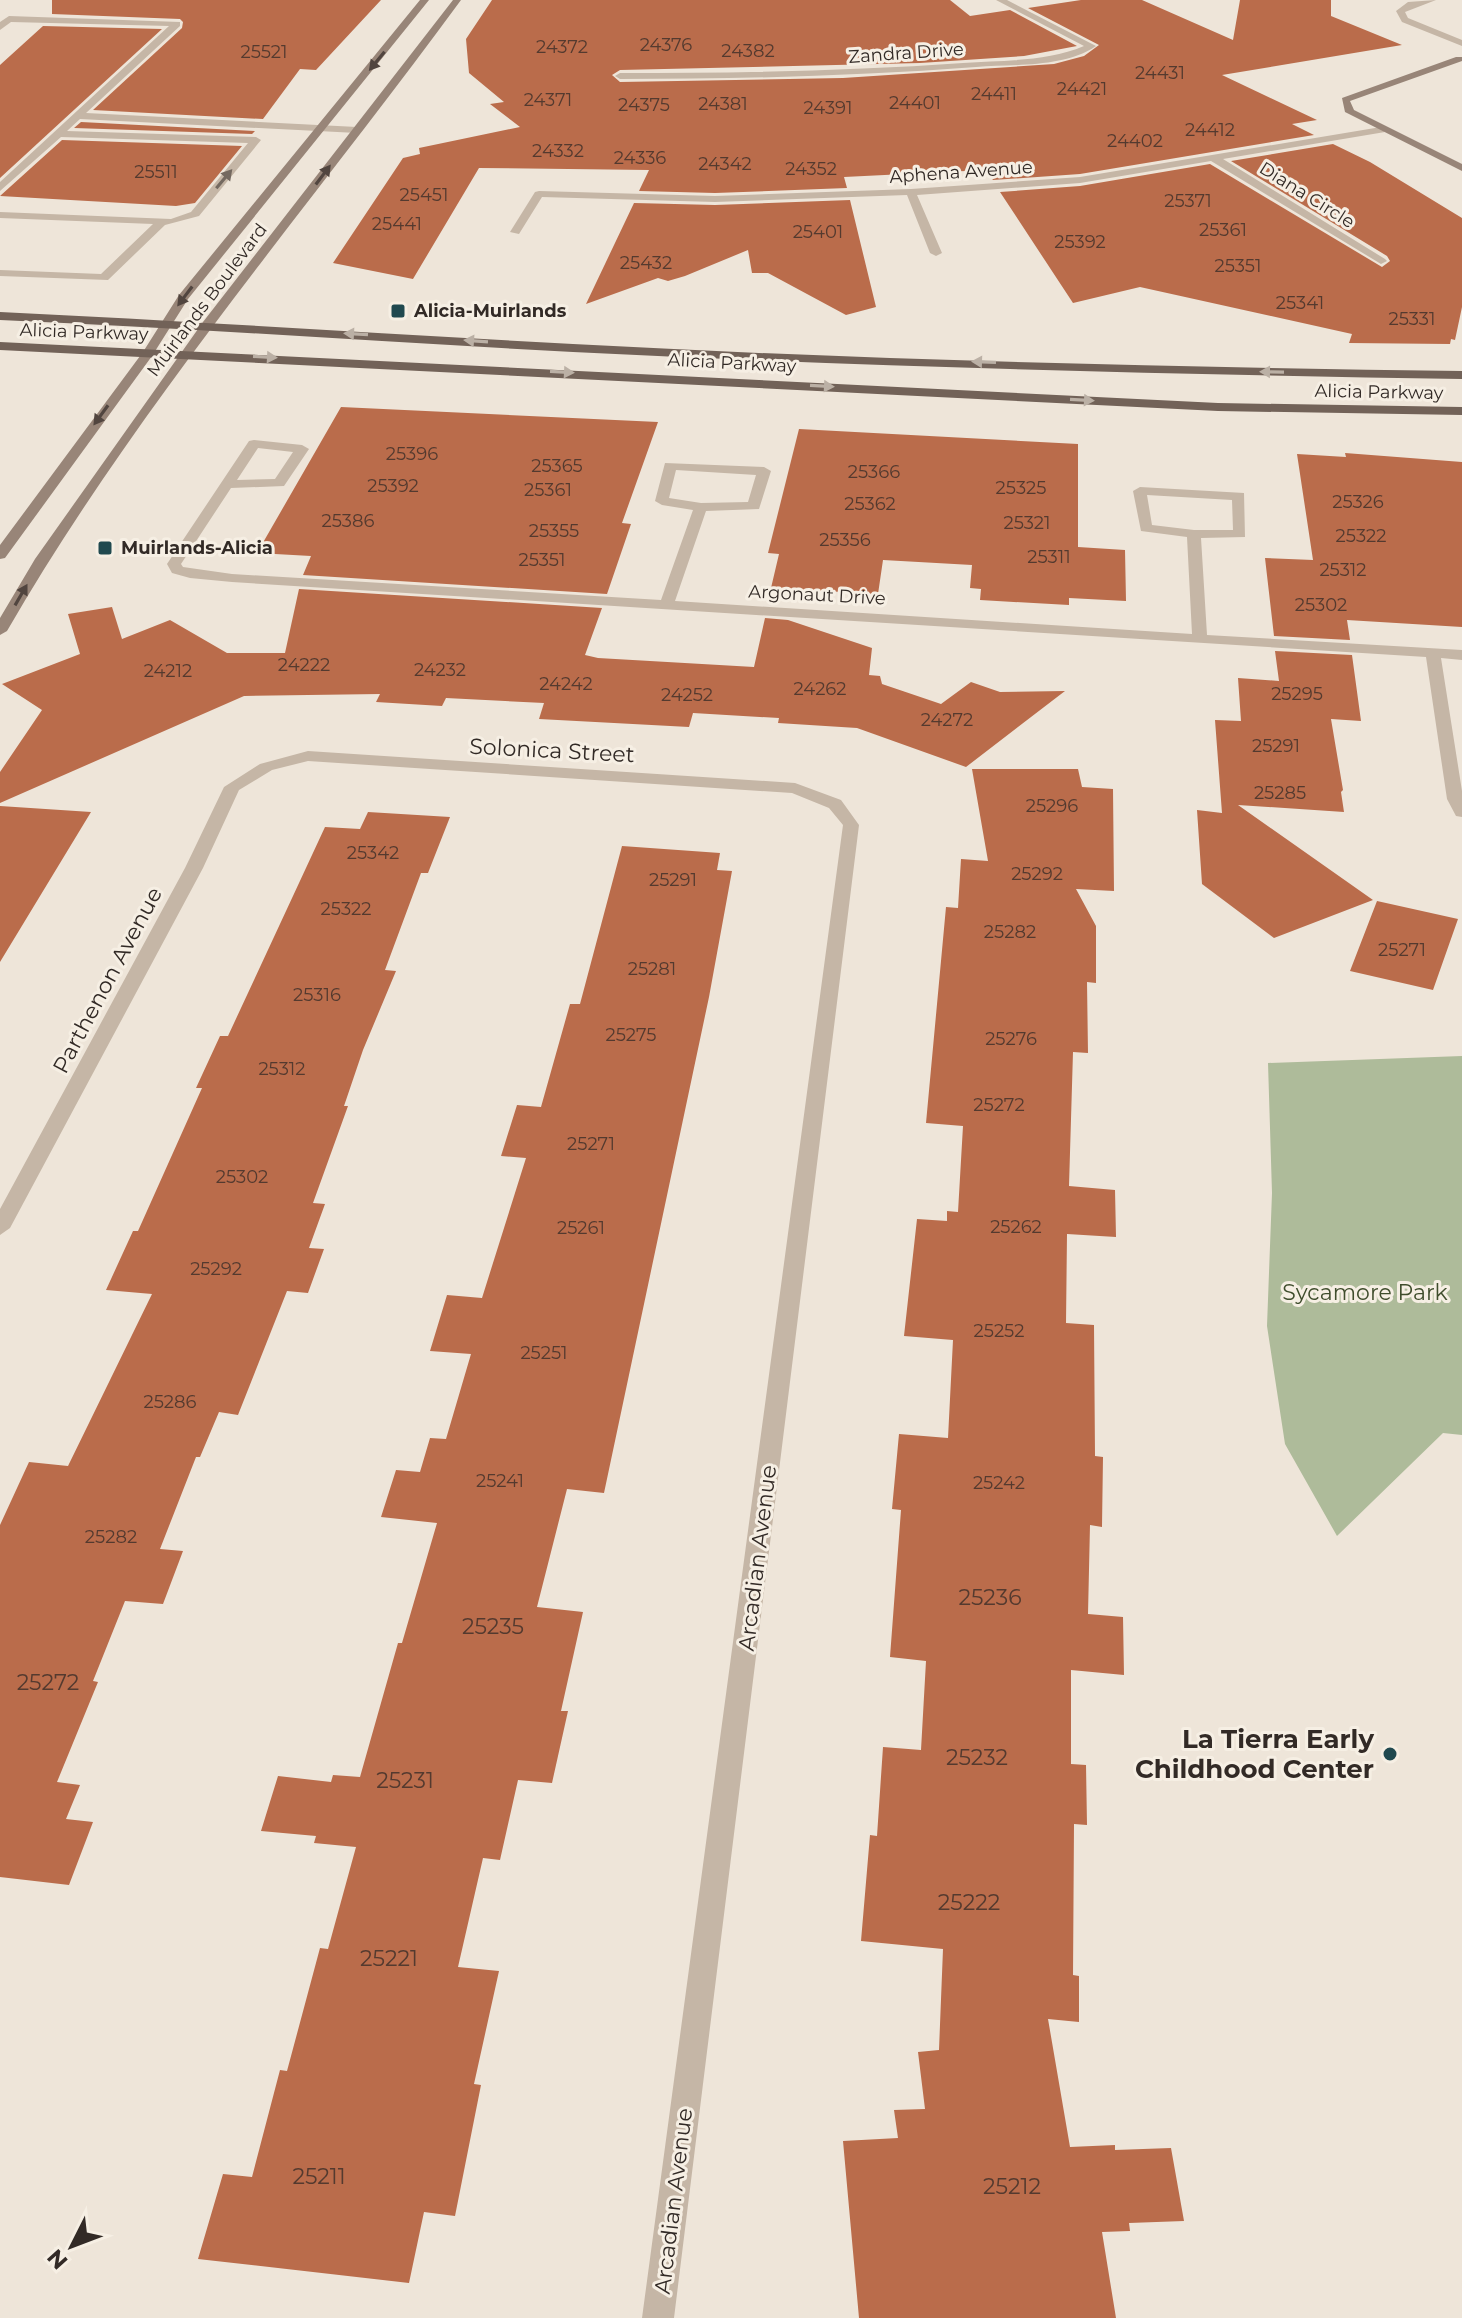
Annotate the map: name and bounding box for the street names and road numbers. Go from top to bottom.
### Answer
street label: Zandra Drive [848,38,965,68]
street label: Aphena Avenue [889,156,1034,188]
street label: Diana Circle [1255,157,1359,233]
street label: Muirlands Boulevard [142,219,272,381]
street label: Alicia Parkway [19,319,149,345]
street label: Alicia Parkway [667,349,797,377]
street label: Alicia Parkway [1314,380,1444,404]
street label: Argonaut Drive [748,580,886,610]
street label: Solonica Street [469,733,635,768]
street label: Parthenon Avenue [47,882,168,1078]
street label: Arcadian Avenue [733,1464,782,1653]
street label: Arcadian Avenue [649,2107,698,2296]

